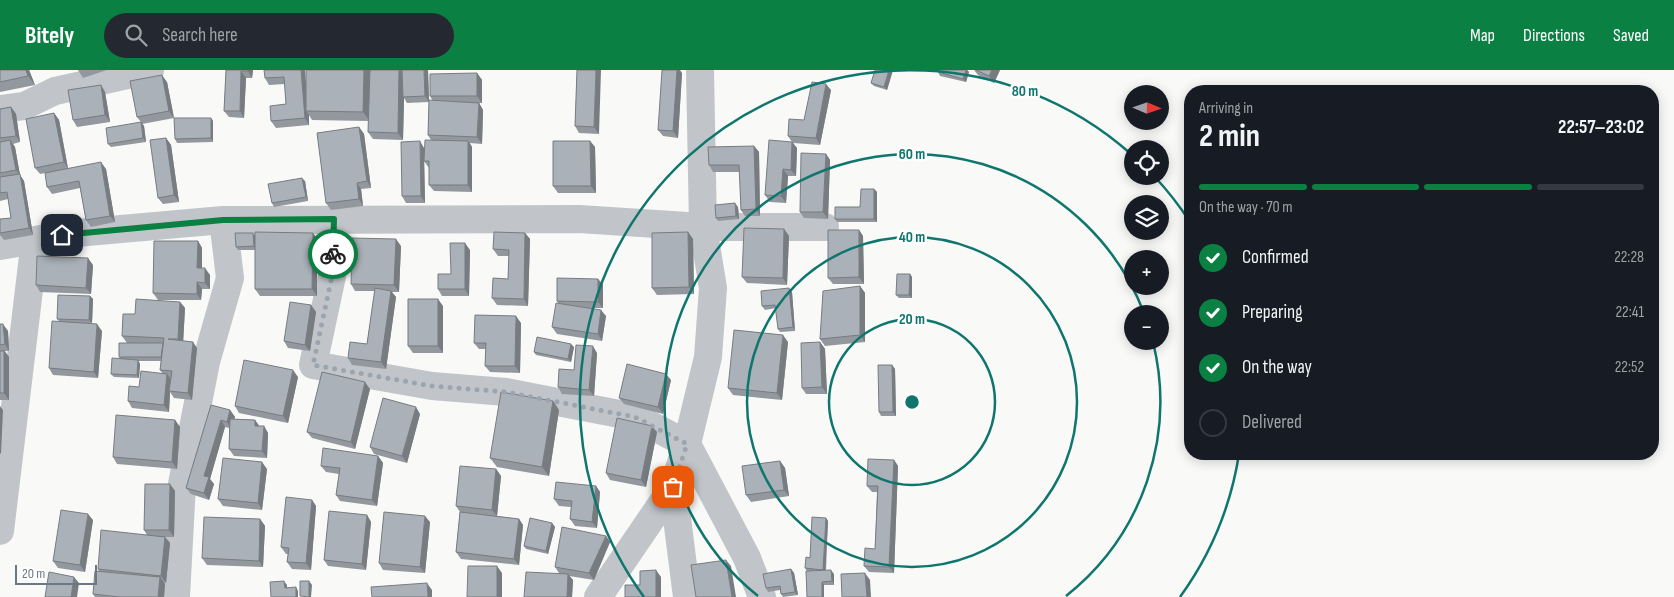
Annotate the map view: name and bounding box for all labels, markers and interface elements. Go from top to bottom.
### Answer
search box [104,13,454,58]
text: Bitely [25,21,74,50]
icon: search [122,21,150,49]
text: Search here [162,24,238,47]
text: Map [1470,25,1495,46]
text: Directions [1523,25,1585,46]
text: Saved [1613,25,1649,46]
text: 80 m [1012,82,1038,101]
north arrow [1124,85,1169,130]
map controls [1124,85,1169,350]
text: Arriving in [1199,99,1253,118]
text: 22:57–23:02 [1558,116,1644,139]
text: 2 min [1199,117,1260,156]
button: locate [1124,140,1169,185]
text: 60 m [899,145,925,164]
button: layers [1124,195,1169,240]
text: On the way · 70 m [1199,198,1292,217]
pin [41,214,83,256]
icon: home [48,221,76,249]
text: 40 m [899,228,925,247]
courier [308,229,358,279]
icon: bike [319,240,347,268]
icon: check [1199,244,1227,272]
text: Confirmed [1242,246,1309,269]
text: 22:28 [1614,248,1644,267]
button: + [1124,250,1169,295]
icon: check [1199,299,1227,327]
text: Preparing [1242,301,1303,324]
text: 22:41 [1615,303,1644,322]
button: − [1124,305,1169,350]
text: 20 m [899,310,925,329]
icon: check [1199,354,1227,382]
text: On the way [1242,356,1312,379]
text: 22:52 [1615,358,1644,377]
centre of rings [903,393,921,411]
text: Delivered [1242,411,1302,434]
pin [652,466,694,508]
icon: bag [659,473,687,501]
scale bar [15,562,98,585]
text: 20 m [22,565,45,582]

